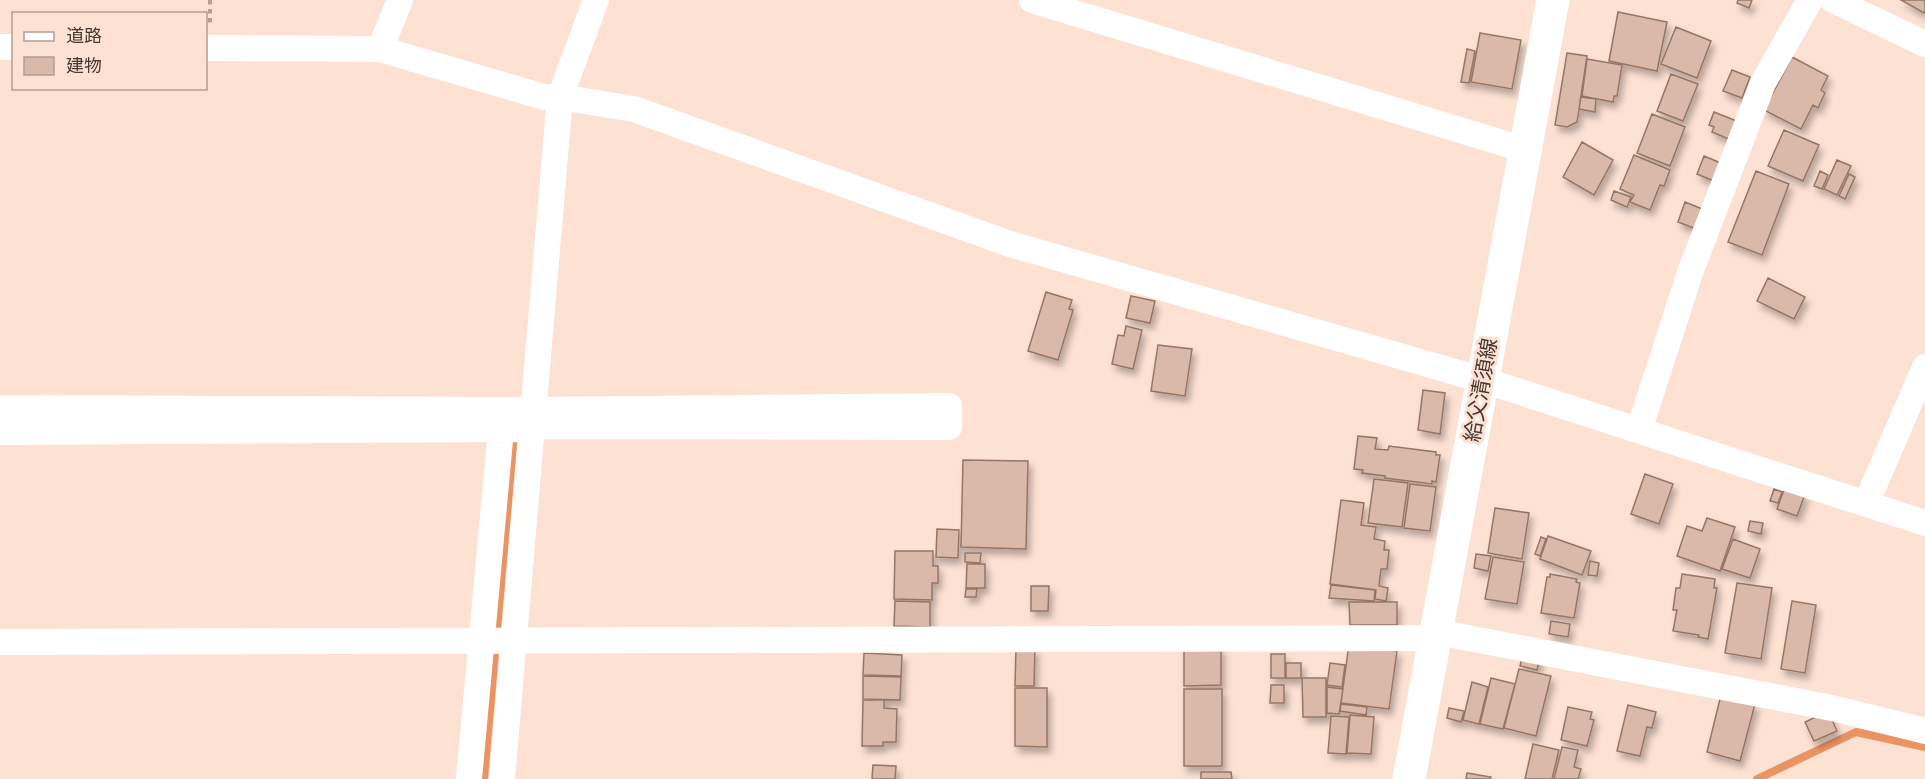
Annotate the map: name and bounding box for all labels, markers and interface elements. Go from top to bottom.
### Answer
legend [12,12,207,90]
text: 道路 [66,24,102,46]
text: 建物 [66,54,102,76]
street label: 給父清須線 [1458,336,1501,444]

